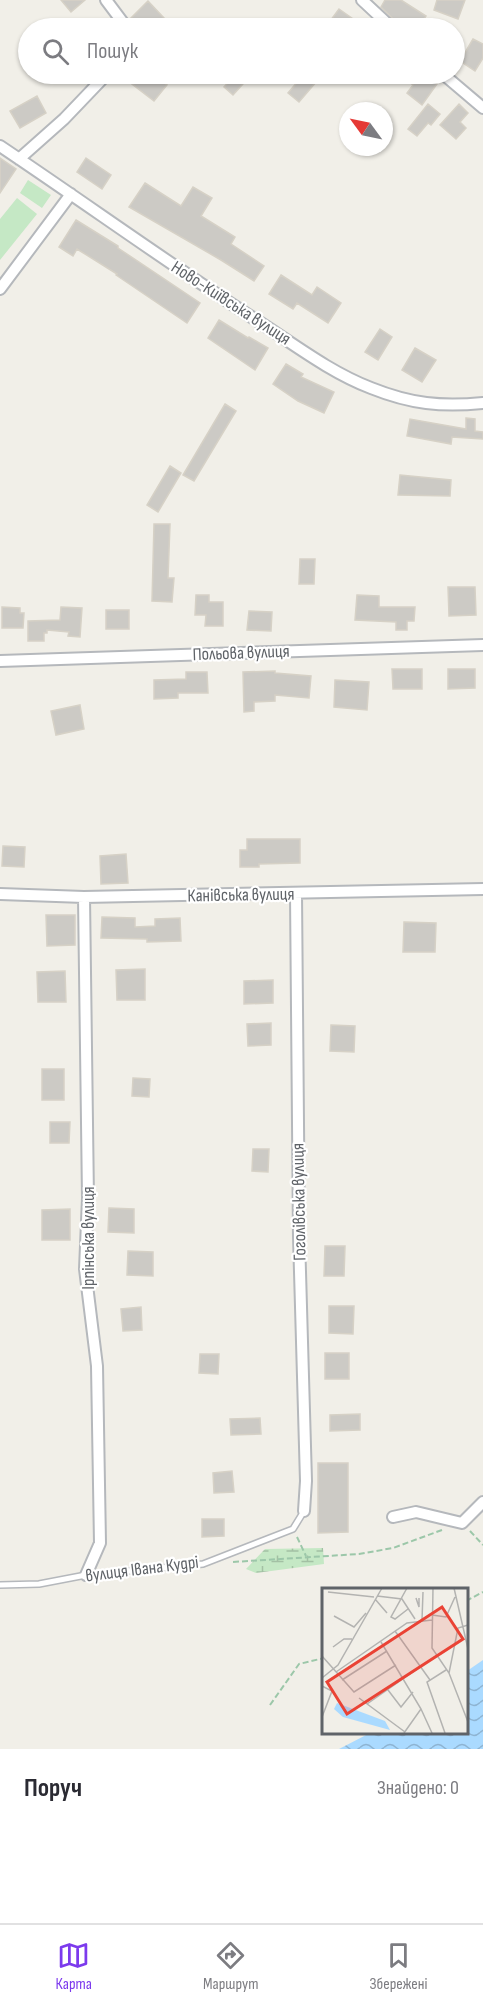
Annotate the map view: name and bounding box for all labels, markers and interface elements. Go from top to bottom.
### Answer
search box [18,18,465,84]
icon: search [39,35,72,68]
text: Пошук [87,38,138,65]
north arrow [339,102,393,156]
street label: Ново-Київська вулиця [167,257,295,349]
street label: Польова вулиця [192,641,290,665]
street label: Канівська вулиця [187,884,295,906]
street label: Гоголівська вулиця [287,1143,311,1261]
street label: Ірпінська вулиця [78,1186,99,1290]
street label: вулиця Івана Кудрі [84,1552,200,1586]
inset map [322,1588,468,1734]
text: Поруч [24,1773,82,1804]
text: Знайдено: 0 [377,1776,459,1800]
tab: Карта [56,1939,92,1994]
tab: Маршрут [203,1939,258,1994]
tab: Збережені [370,1939,427,1994]

